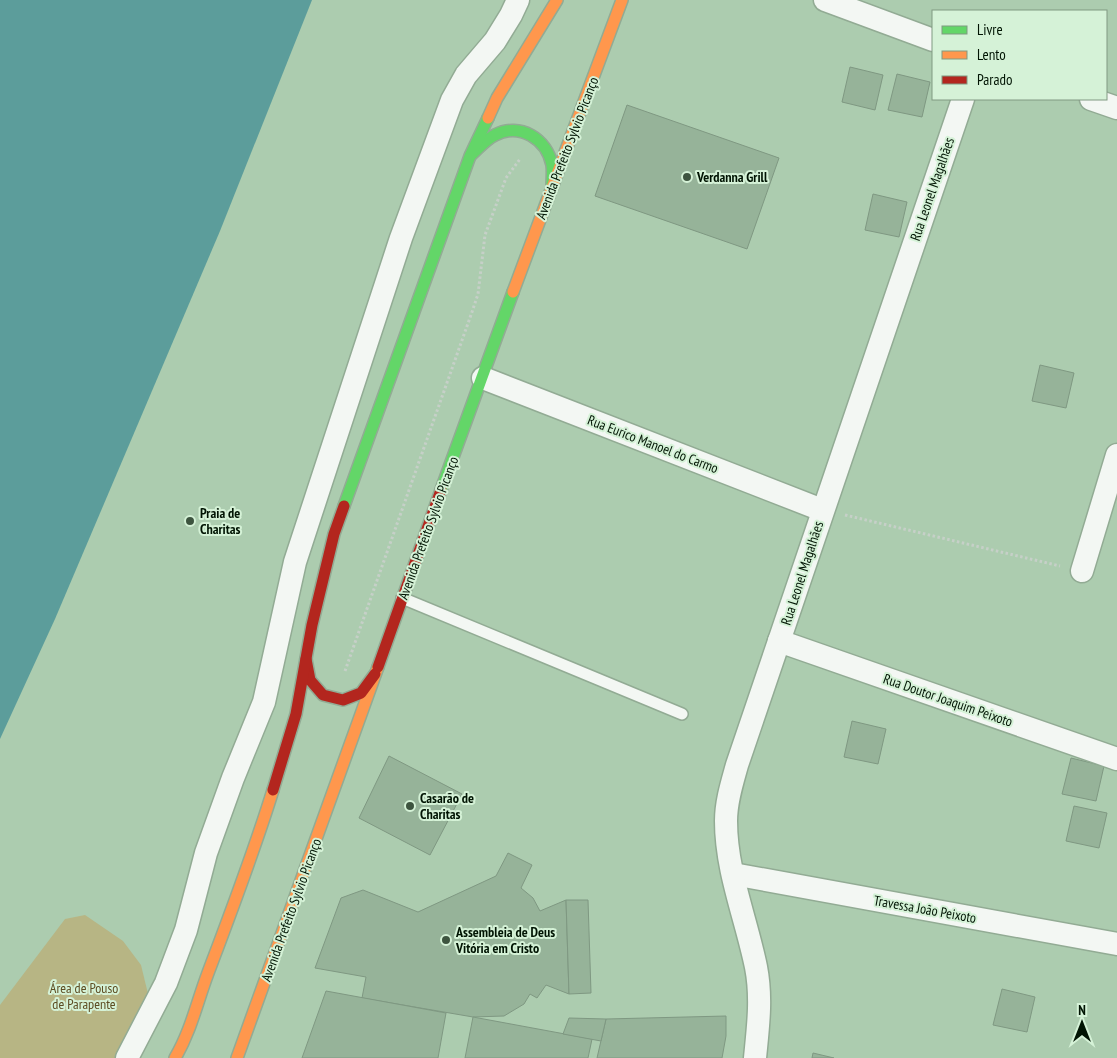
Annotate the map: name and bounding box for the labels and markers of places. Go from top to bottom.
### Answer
place label: Verdanna Grill [696,168,768,186]
marker: Verdanna Grill [681,171,693,183]
place label: Praia de Charitas [200,504,241,538]
marker: Praia de Charitas [184,515,196,527]
place label: Casarão de Charitas [420,789,474,823]
marker: Casarão de Charitas [404,800,416,812]
place label: Assembleia de Deus Vitória em Cristo [455,923,555,957]
marker: Assembleia de Deus Vitória em Cristo [440,934,452,946]

